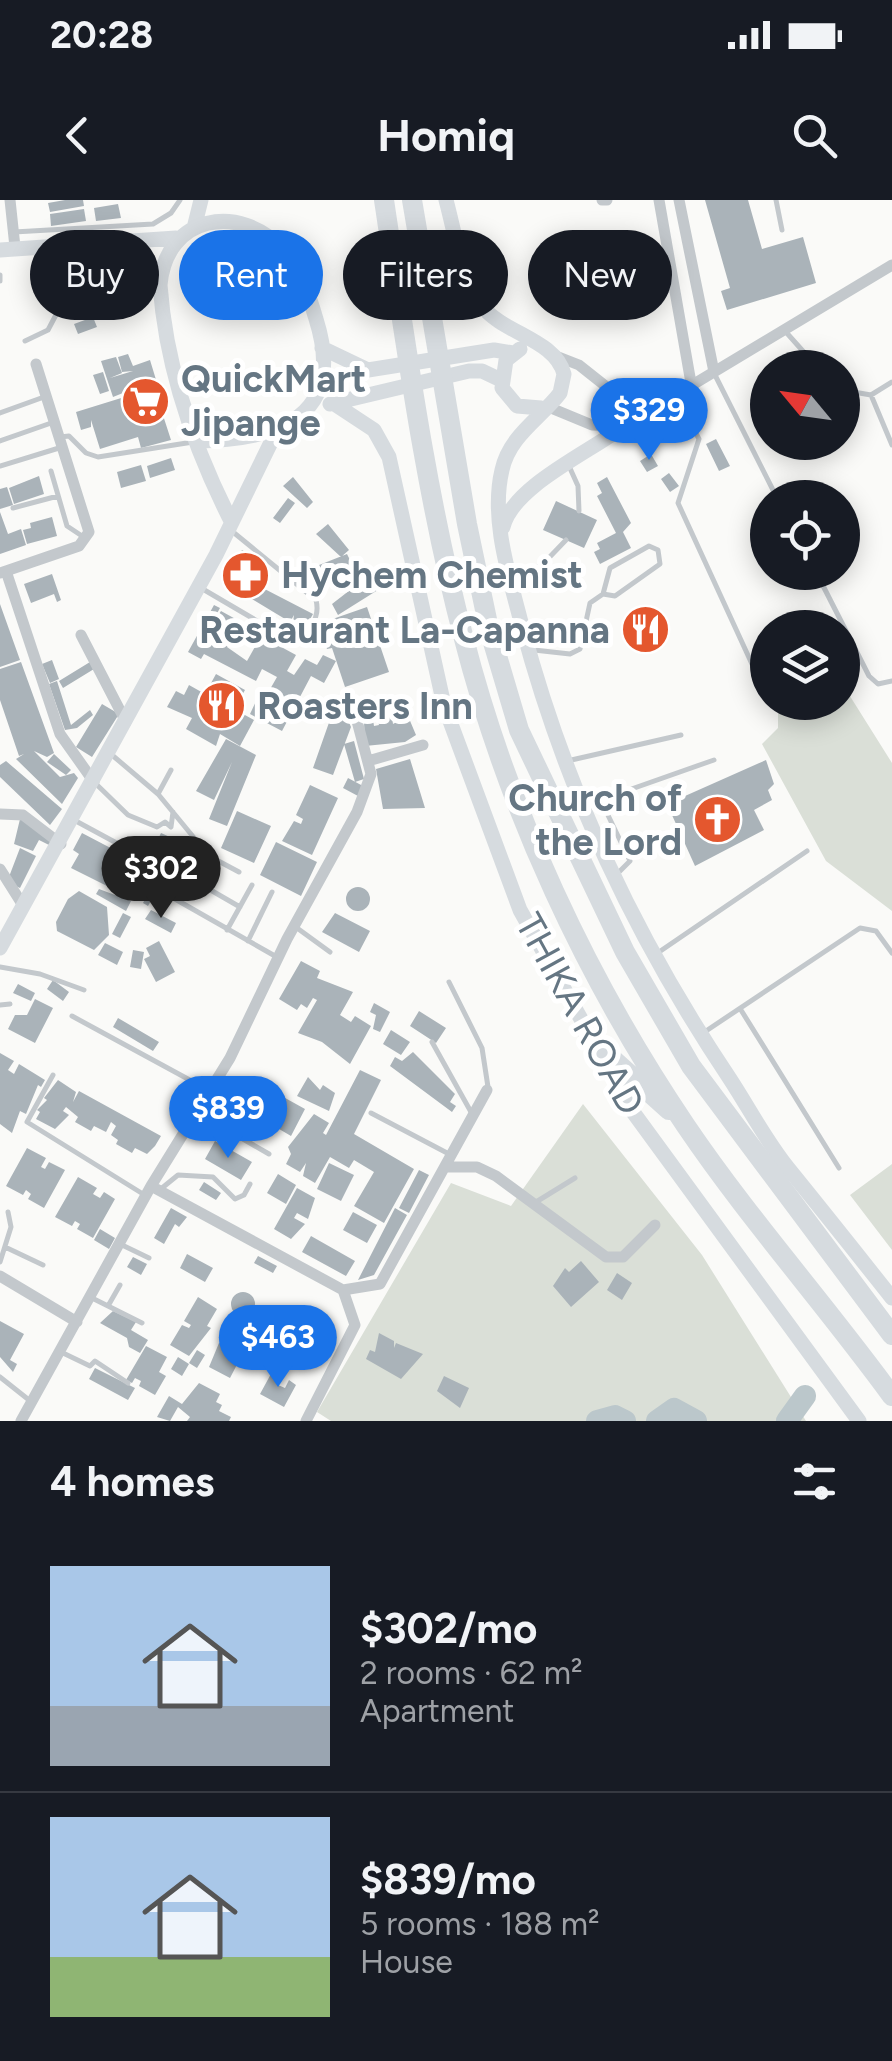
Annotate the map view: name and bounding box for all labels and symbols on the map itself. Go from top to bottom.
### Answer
north arrow [750,350,860,460]
place label: QuickMart Jipange [181,356,366,446]
supermarket icon: QuickMart Jipange [120,375,172,427]
pin: $329 [590,378,708,463]
pharmacy icon: Hychem Chemist [220,549,272,601]
place label: Hychem Chemist [281,552,583,598]
restaurant icon: Restaurant La-Capanna [619,604,671,656]
place label: Restaurant La-Capanna [199,607,610,653]
restaurant icon: Roasters Inn [196,680,248,732]
place label: Roasters Inn [257,683,473,729]
place label: Church of the Lord [508,775,682,865]
church icon: Church of the Lord [691,794,743,846]
pin: $302 [102,836,220,921]
street label: THIKA ROAD [506,905,654,1123]
pin: $839 [169,1076,287,1161]
pin: $463 [219,1305,337,1390]

